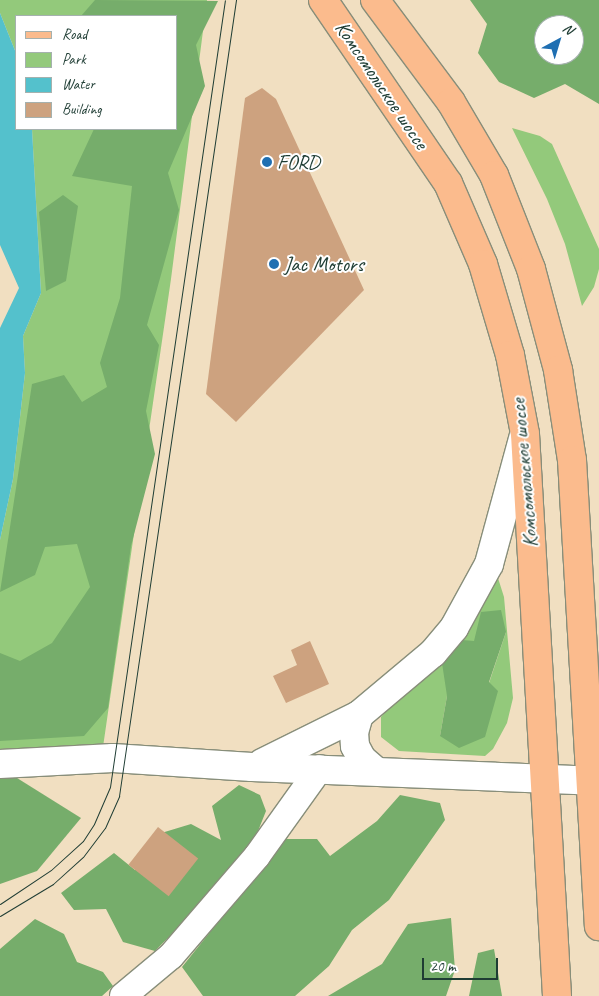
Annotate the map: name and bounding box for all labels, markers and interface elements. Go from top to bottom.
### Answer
legend [15,15,178,130]
north arrow [534,15,584,65]
street label: Комсомольское шоссе [330,16,434,154]
text: N [559,19,577,38]
text: Road [62,25,87,44]
text: Park [62,50,86,69]
text: Water [62,75,95,94]
text: Building [62,100,101,119]
place label: FORD [277,149,320,175]
marker: FORD [261,156,273,168]
place label: Jac Motors [284,251,364,277]
marker: Jac Motors [268,258,280,270]
street label: Комсомольское шоссе [505,397,543,549]
scale bar [424,948,500,980]
text: 20 m [430,957,456,976]

